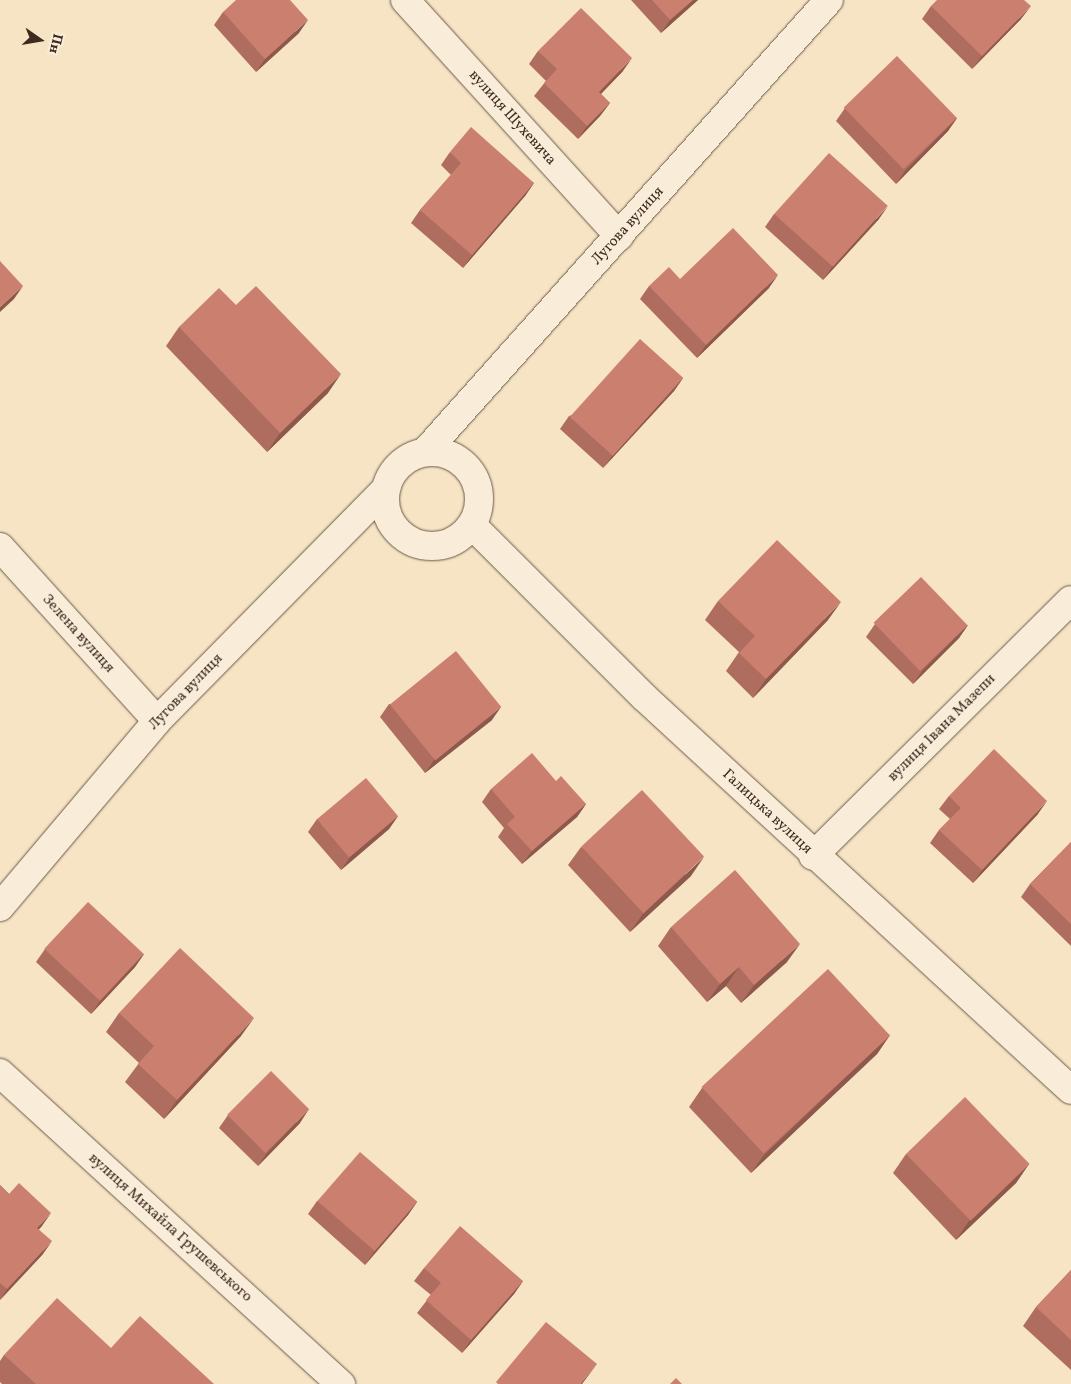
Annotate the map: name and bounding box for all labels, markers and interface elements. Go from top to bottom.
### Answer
north arrow [15,15,65,65]
text: Пн [44,32,67,55]
street label: вулиця Шухевича [465,67,559,169]
street label: Лугова вулиця [588,183,668,269]
street label: Зелена вулиця [38,591,118,677]
street label: Лугова вулиця [145,650,227,734]
street label: вулиця Івана Мазепи [884,670,1000,786]
street label: Галицька вулиця [718,766,816,858]
street label: вулиця Михайла Грушевського [84,1150,256,1306]

